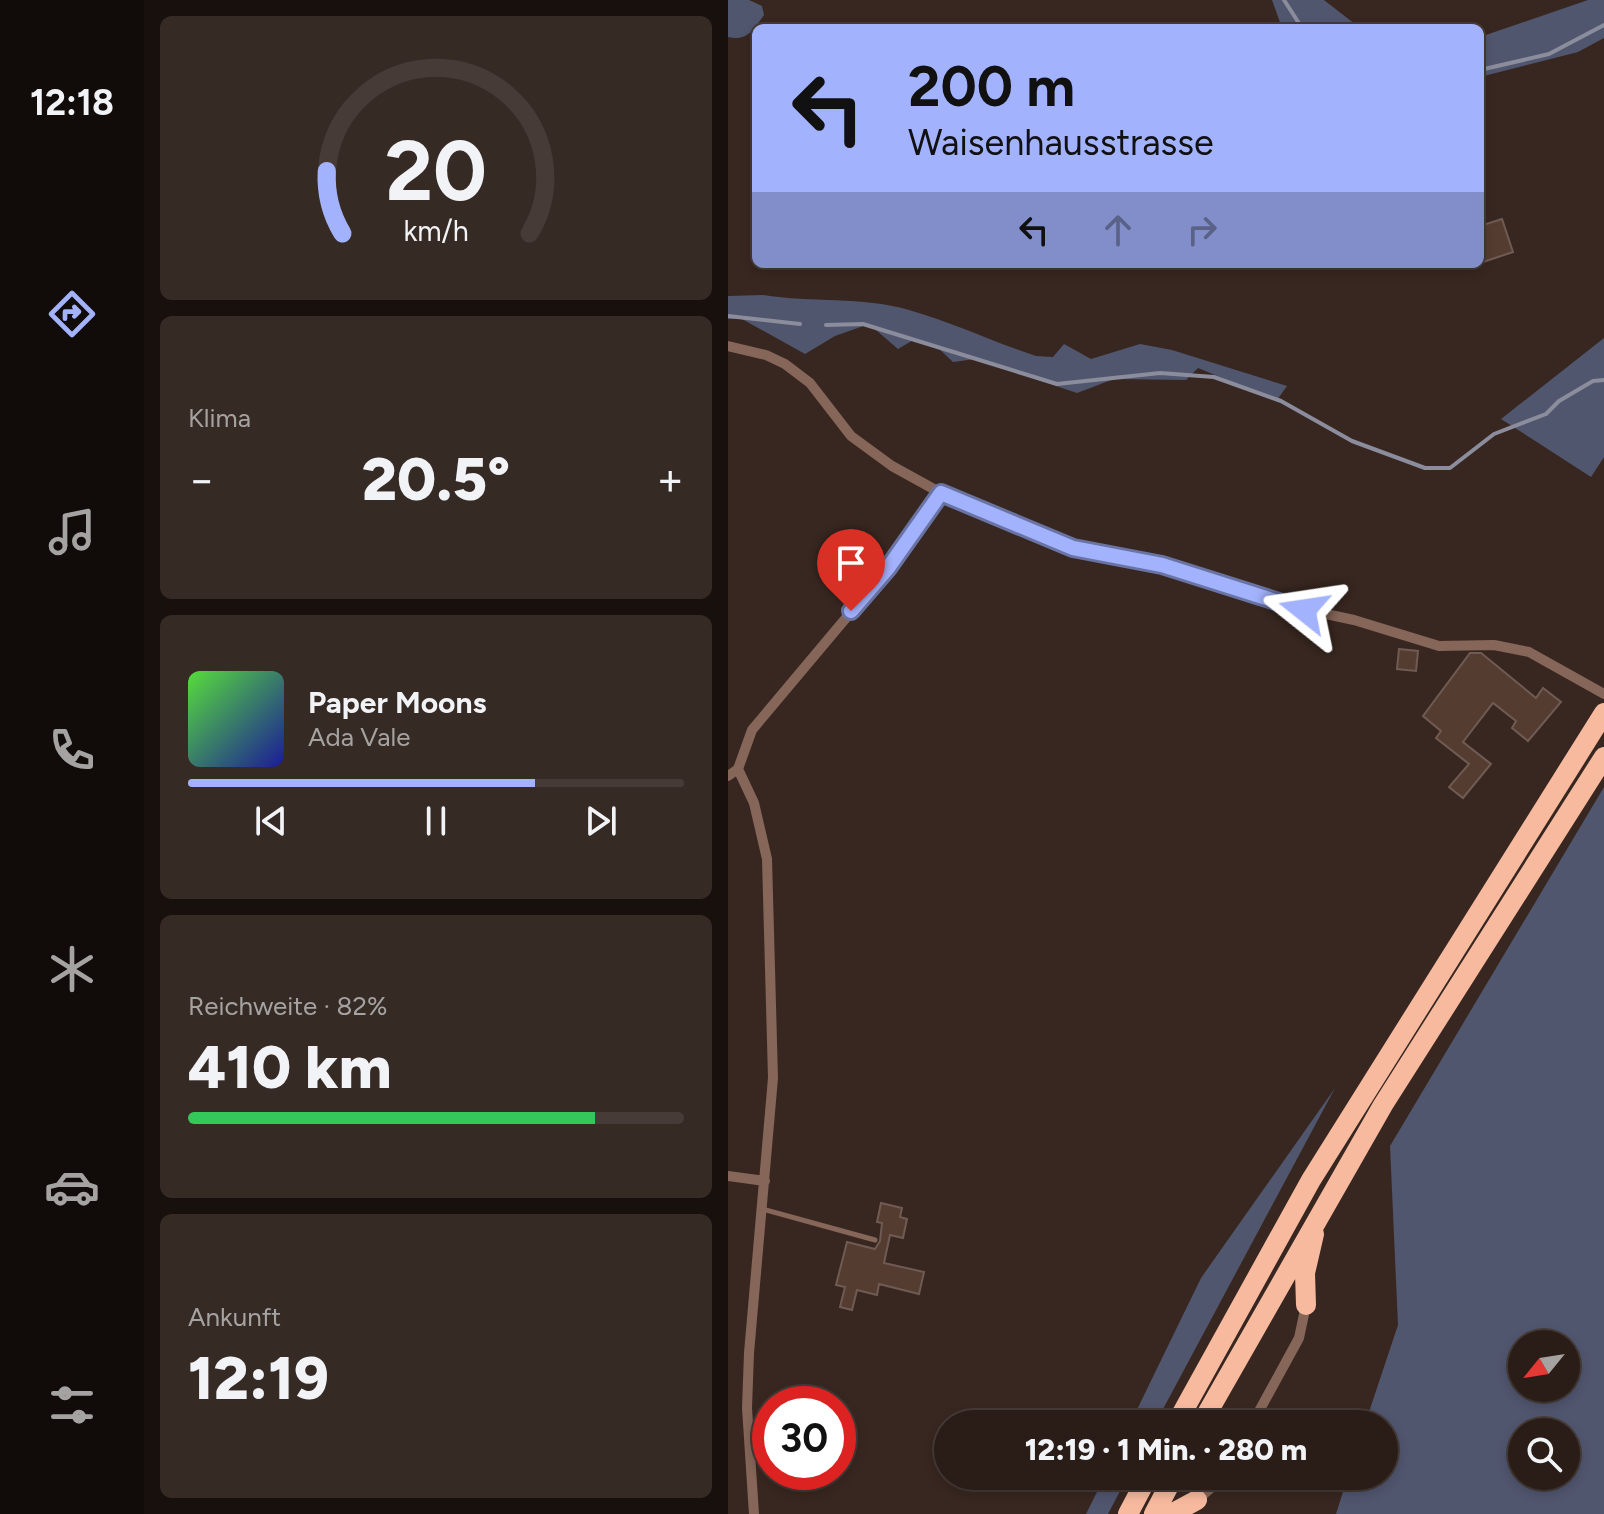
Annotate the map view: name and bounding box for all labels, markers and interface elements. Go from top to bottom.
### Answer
text: 200 m [908,53,1075,120]
icon: left [776,56,880,160]
text: 12:18 [30,81,114,124]
text: 20 [385,120,487,220]
text: Waisenhausstrasse [908,121,1214,164]
icon: left [1012,208,1056,252]
icon: ahead [1096,208,1140,252]
icon: right [1180,208,1224,252]
text: km/h [403,214,469,248]
icon: directions [44,286,100,342]
text: Klima [188,402,251,434]
text: 20.5° [362,443,510,515]
text: − [188,453,215,506]
text: + [657,453,684,506]
icon: music [44,504,100,560]
pin [817,529,885,611]
icon: arrive [829,541,873,585]
position arrow [1262,568,1346,652]
text: Paper Moons [308,684,487,721]
text: Ada Vale [308,721,411,753]
icon: phone [44,722,100,778]
icon: previous [249,799,293,843]
icon: pause [414,799,458,843]
icon: next [579,799,623,843]
icon: climate [44,941,100,997]
text: Reichweite · 82% [188,990,388,1022]
text: 410 km [188,1031,392,1103]
icon: car [44,1159,100,1215]
text: Ankunft [188,1301,281,1333]
north arrow [1508,1330,1580,1402]
map controls [1508,1330,1580,1490]
text: 12:19 [188,1342,329,1414]
icon: filters [44,1377,100,1433]
speed limit sign: 30 [752,1386,856,1490]
button: search [1508,1418,1580,1490]
text: 12:19 · 1 Min. · 280 m [1025,1431,1307,1468]

